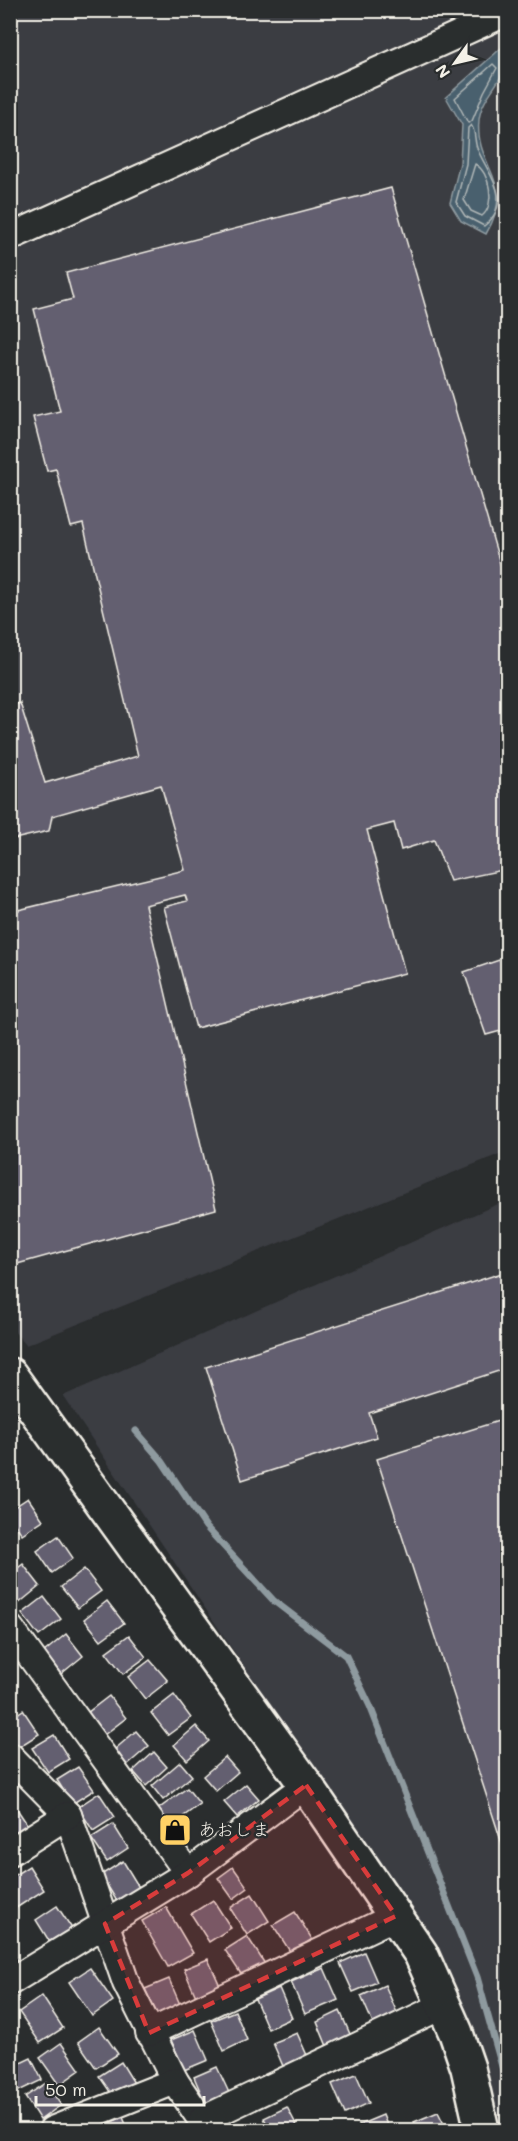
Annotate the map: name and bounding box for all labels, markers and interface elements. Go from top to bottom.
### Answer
north arrow [425,33,485,93]
text: N [430,61,454,83]
shop icon: あおしま [157,1812,193,1848]
place label: あおしま [198,1817,270,1841]
scale bar [36,2069,204,2107]
text: 50 m [45,2077,87,2101]

